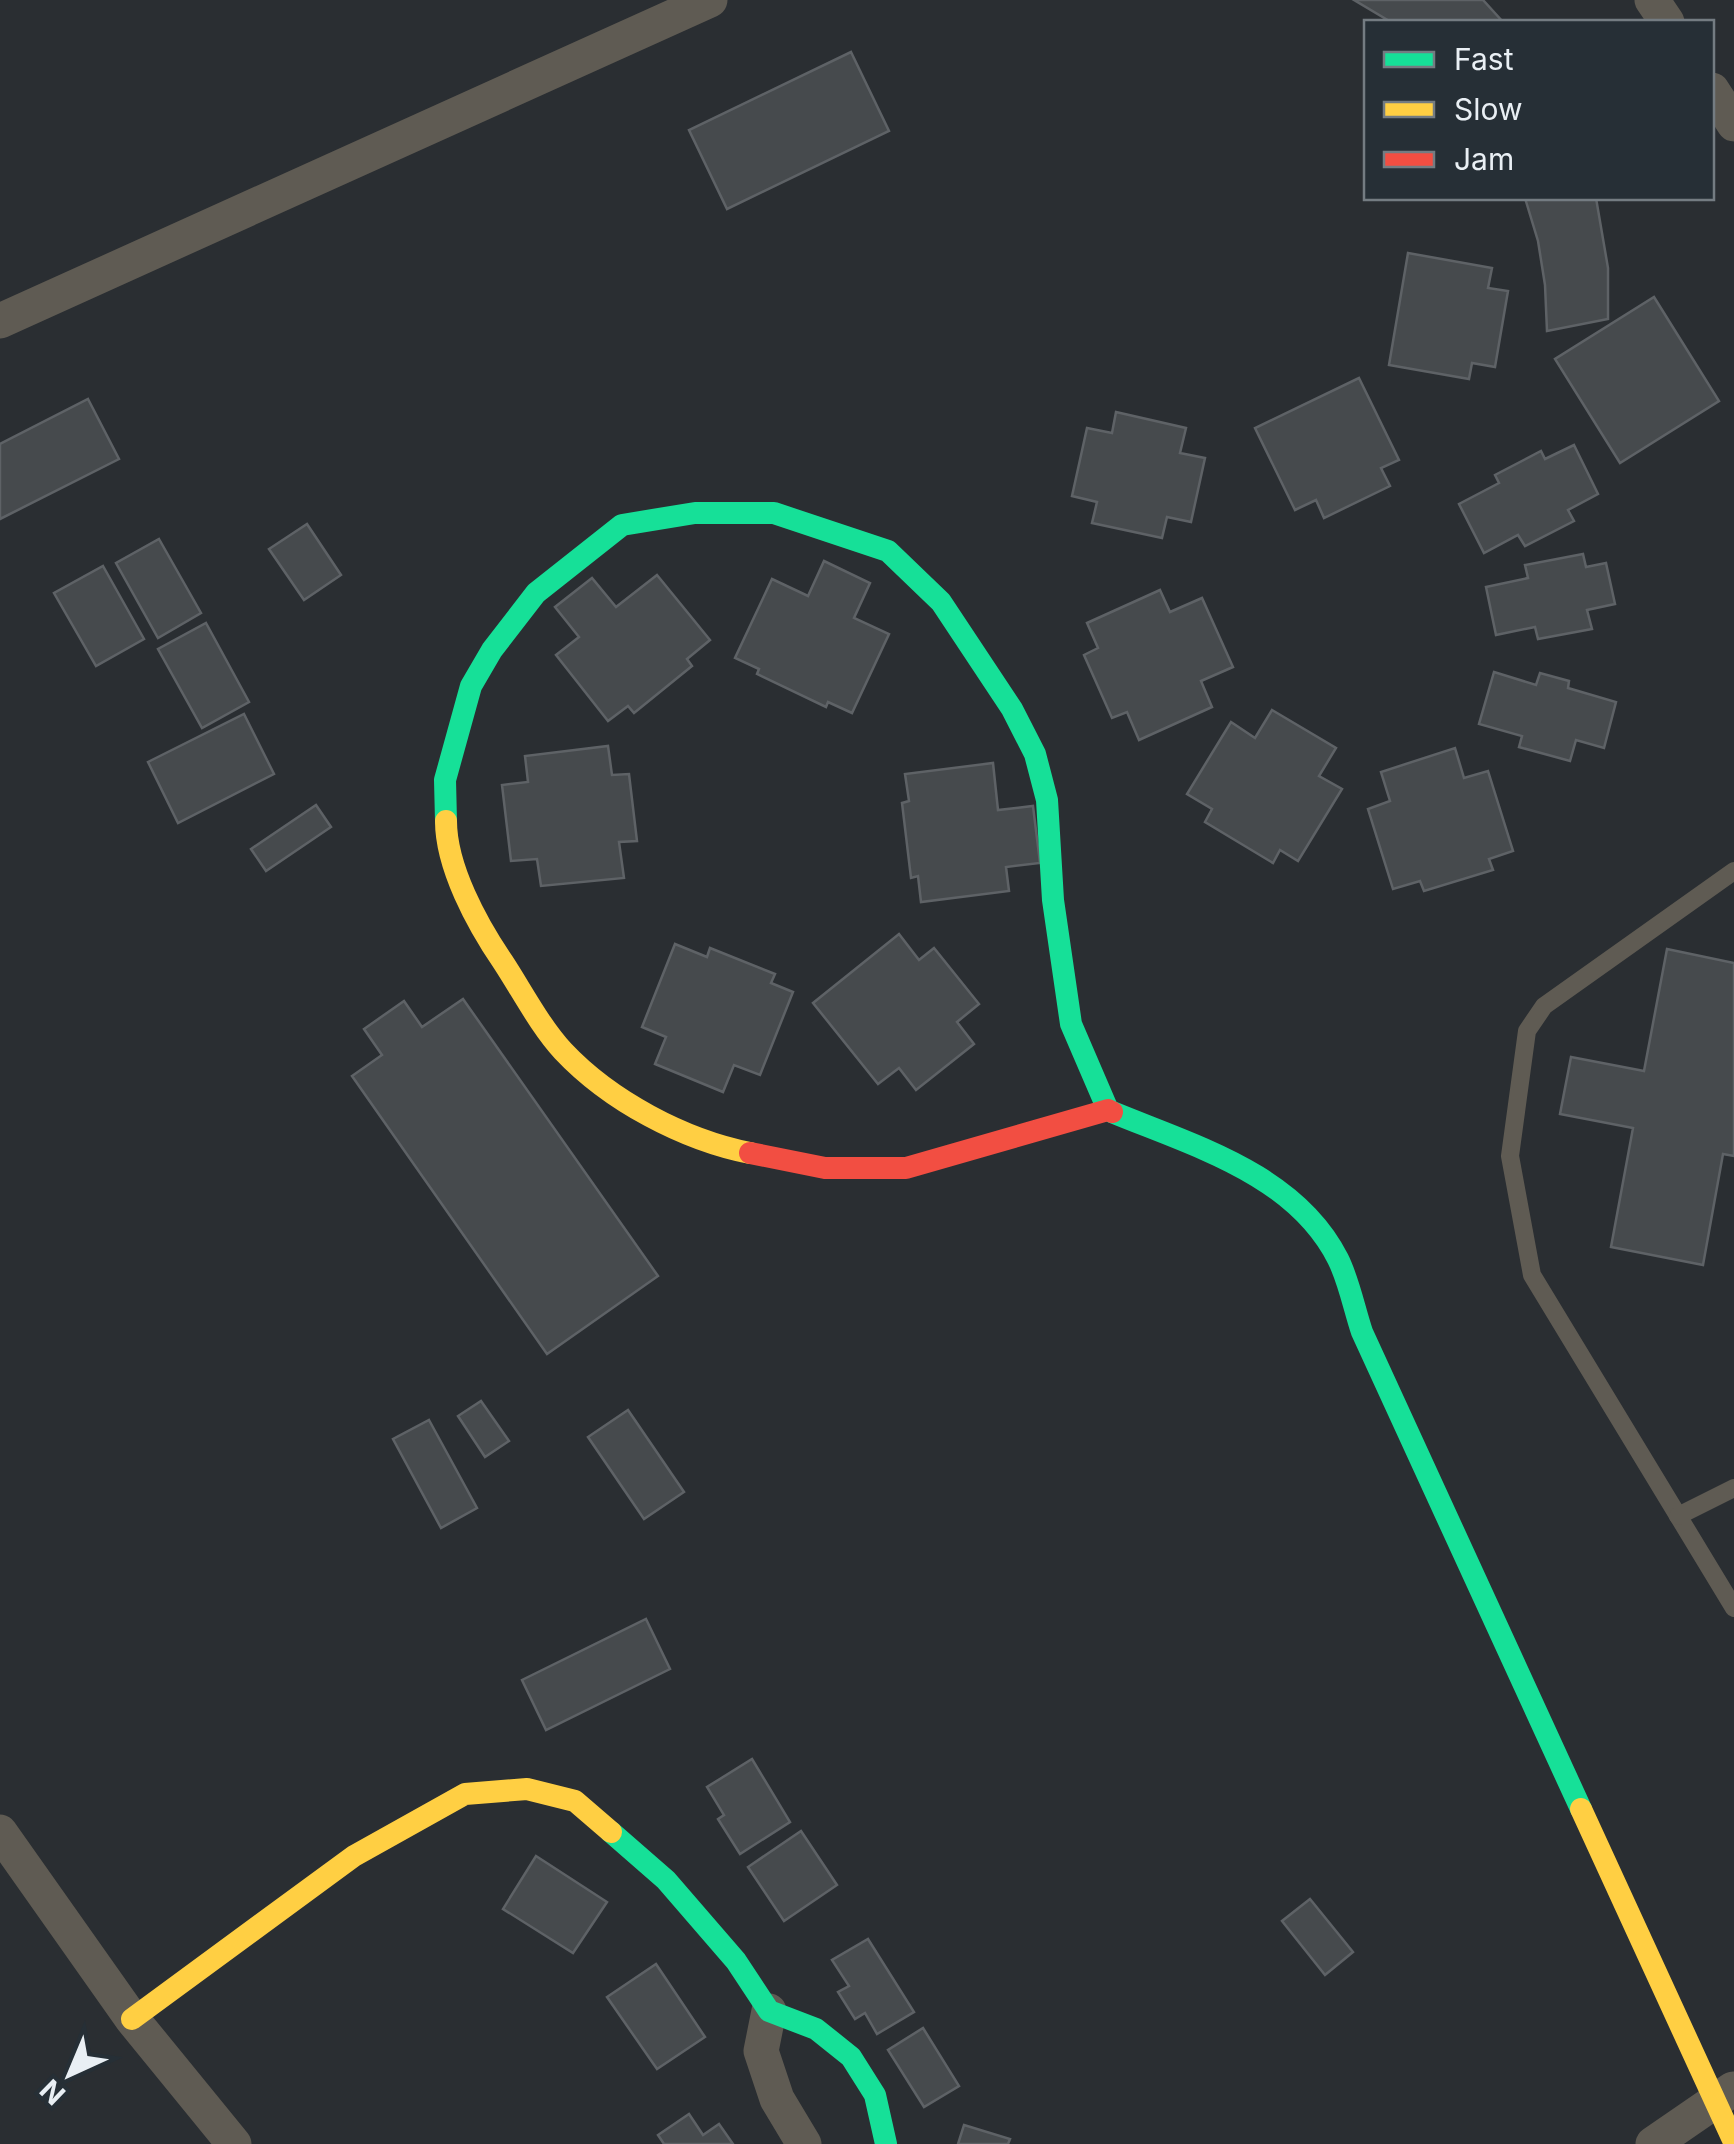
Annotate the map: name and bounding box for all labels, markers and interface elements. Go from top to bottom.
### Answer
legend [1364,20,1714,200]
text: Fast [1454,41,1514,77]
text: Slow [1454,91,1523,127]
text: Jam [1454,141,1514,177]
north arrow [20,2024,120,2124]
text: N [33,2072,72,2112]

